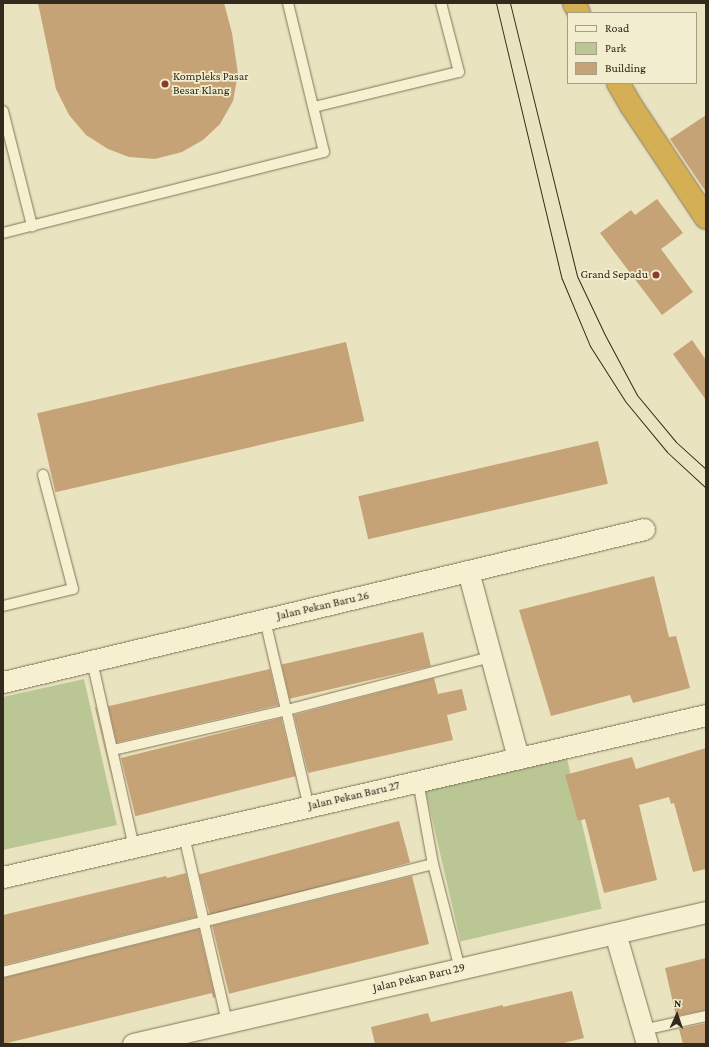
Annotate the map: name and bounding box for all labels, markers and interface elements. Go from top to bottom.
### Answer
legend [567,12,697,84]
text: Road [605,21,629,35]
text: Park [605,41,626,55]
text: Building [605,61,646,75]
place label: Kompleks Pasar Besar Klang [173,70,249,98]
marker: Kompleks Pasar Besar Klang [160,79,170,89]
place label: Grand Sepadu [580,268,648,282]
marker: Grand Sepadu [651,270,661,280]
street label: Jalan Pekan Baru 26 [275,588,371,624]
street label: Jalan Pekan Baru 27 [307,778,401,814]
street label: Jalan Pekan Baru 29 [371,960,467,996]
north arrow [657,995,697,1035]
text: N [674,997,682,1009]

